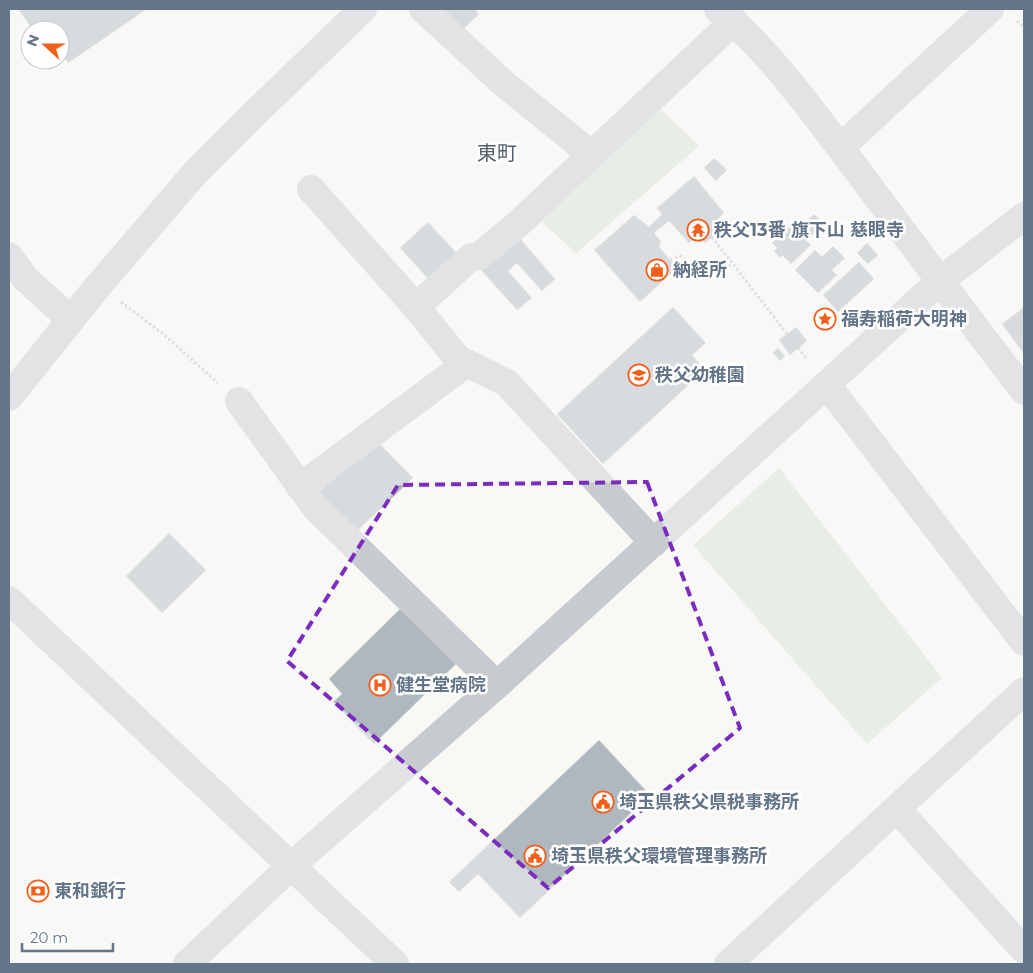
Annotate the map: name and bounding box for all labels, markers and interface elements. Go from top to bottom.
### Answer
north arrow [20,20,70,70]
text: N [22,32,43,49]
district label: 東町 [477,141,517,165]
temple icon: 秩父13番 旗下山 慈眼寺 [686,218,710,242]
place label: 秩父13番 旗下山 慈眼寺 [714,219,904,241]
shop icon: 納経所 [645,258,669,282]
place label: 納経所 [673,259,727,281]
place icon: 福寿稲荷大明神 [813,307,837,331]
place label: 福寿稲荷大明神 [841,308,967,330]
school or university icon: 秩父幼稚園 [627,363,651,387]
place label: 秩父幼稚園 [655,364,745,386]
hospital icon: 健生堂病院 [368,673,392,697]
place label: 健生堂病院 [396,674,486,696]
public building icon: 埼玉県秩父県税事務所 [591,790,615,814]
place label: 埼玉県秩父県税事務所 [619,791,799,813]
public building icon: 埼玉県秩父環境管理事務所 [523,844,547,868]
place label: 埼玉県秩父環境管理事務所 [551,845,767,867]
bank icon: 東和銀行 [26,879,50,903]
place label: 東和銀行 [54,880,126,902]
scale bar [22,920,114,952]
text: 20 m [30,928,68,947]

